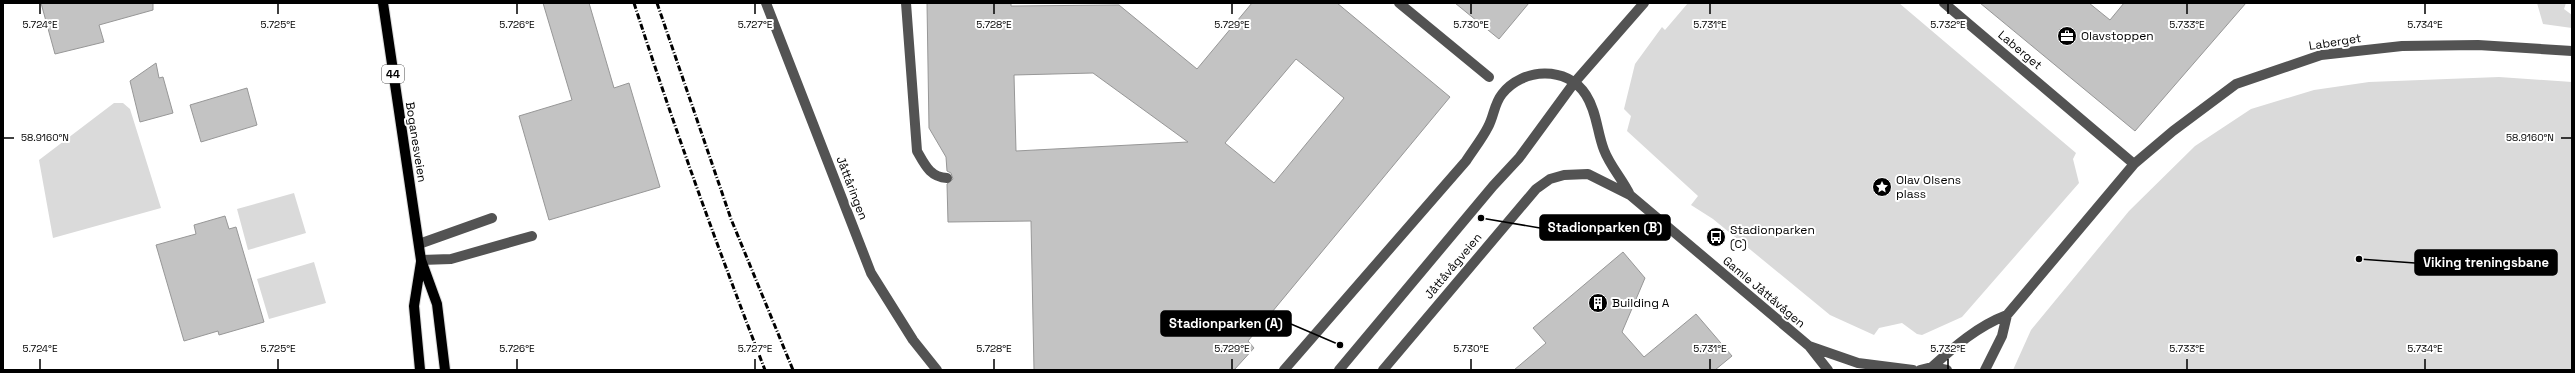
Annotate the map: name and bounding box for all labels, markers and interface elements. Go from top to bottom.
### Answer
text: 5.724°E [22,18,58,31]
text: 5.725°E [260,18,296,31]
text: 5.726°E [499,18,535,31]
text: 5.727°E [738,18,773,31]
text: 5.728°E [976,18,1012,31]
text: 5.729°E [1214,18,1250,31]
text: 5.730°E [1453,18,1489,31]
text: 5.731°E [1693,18,1727,31]
text: 5.732°E [1930,18,1966,31]
text: 5.733°E [2169,18,2205,31]
text: 5.734°E [2407,18,2443,31]
office icon: Olavstoppen [2056,25,2078,47]
street label: Laberget [1995,27,2045,73]
place label: Olavstoppen [2081,28,2154,44]
street label: Laberget [2308,30,2362,54]
road number: 44 [382,65,404,83]
street label: Boganesveien [402,101,430,183]
text: 58.9160°N [21,131,69,144]
text: 58.9160°N [2506,131,2554,144]
street label: Jåttåringen [833,154,871,222]
place label: Olav Olsens plass [1896,172,1961,202]
place icon: Olav Olsens plass [1871,176,1893,198]
callout: Stadionparken (B) [1540,215,1670,240]
text: Stadionparken (B) [1548,219,1662,236]
place label: Stadionparken (C) [1730,222,1815,252]
bus stop icon: Stadionparken (C) [1705,226,1727,248]
street label: Jåttåvågveien [1421,230,1485,302]
callout: Viking treningsbane [2415,250,2557,275]
street label: Gamle Jåttåvågen [1719,253,1809,331]
text: Viking treningsbane [2423,254,2549,271]
building icon: Building A [1587,292,1609,314]
place label: Building A [1612,295,1670,311]
callout: Stadionparken (A) [1161,311,1291,336]
text: Stadionparken (A) [1169,315,1283,332]
text: 5.724°E [22,342,58,355]
text: 5.725°E [260,342,296,355]
text: 5.726°E [499,342,535,355]
text: 5.727°E [738,342,773,355]
text: 5.728°E [976,342,1012,355]
text: 5.729°E [1214,342,1250,355]
text: 5.730°E [1453,342,1489,355]
text: 5.731°E [1693,342,1727,355]
text: 5.732°E [1930,342,1966,355]
text: 5.733°E [2169,342,2205,355]
text: 5.734°E [2407,342,2443,355]

